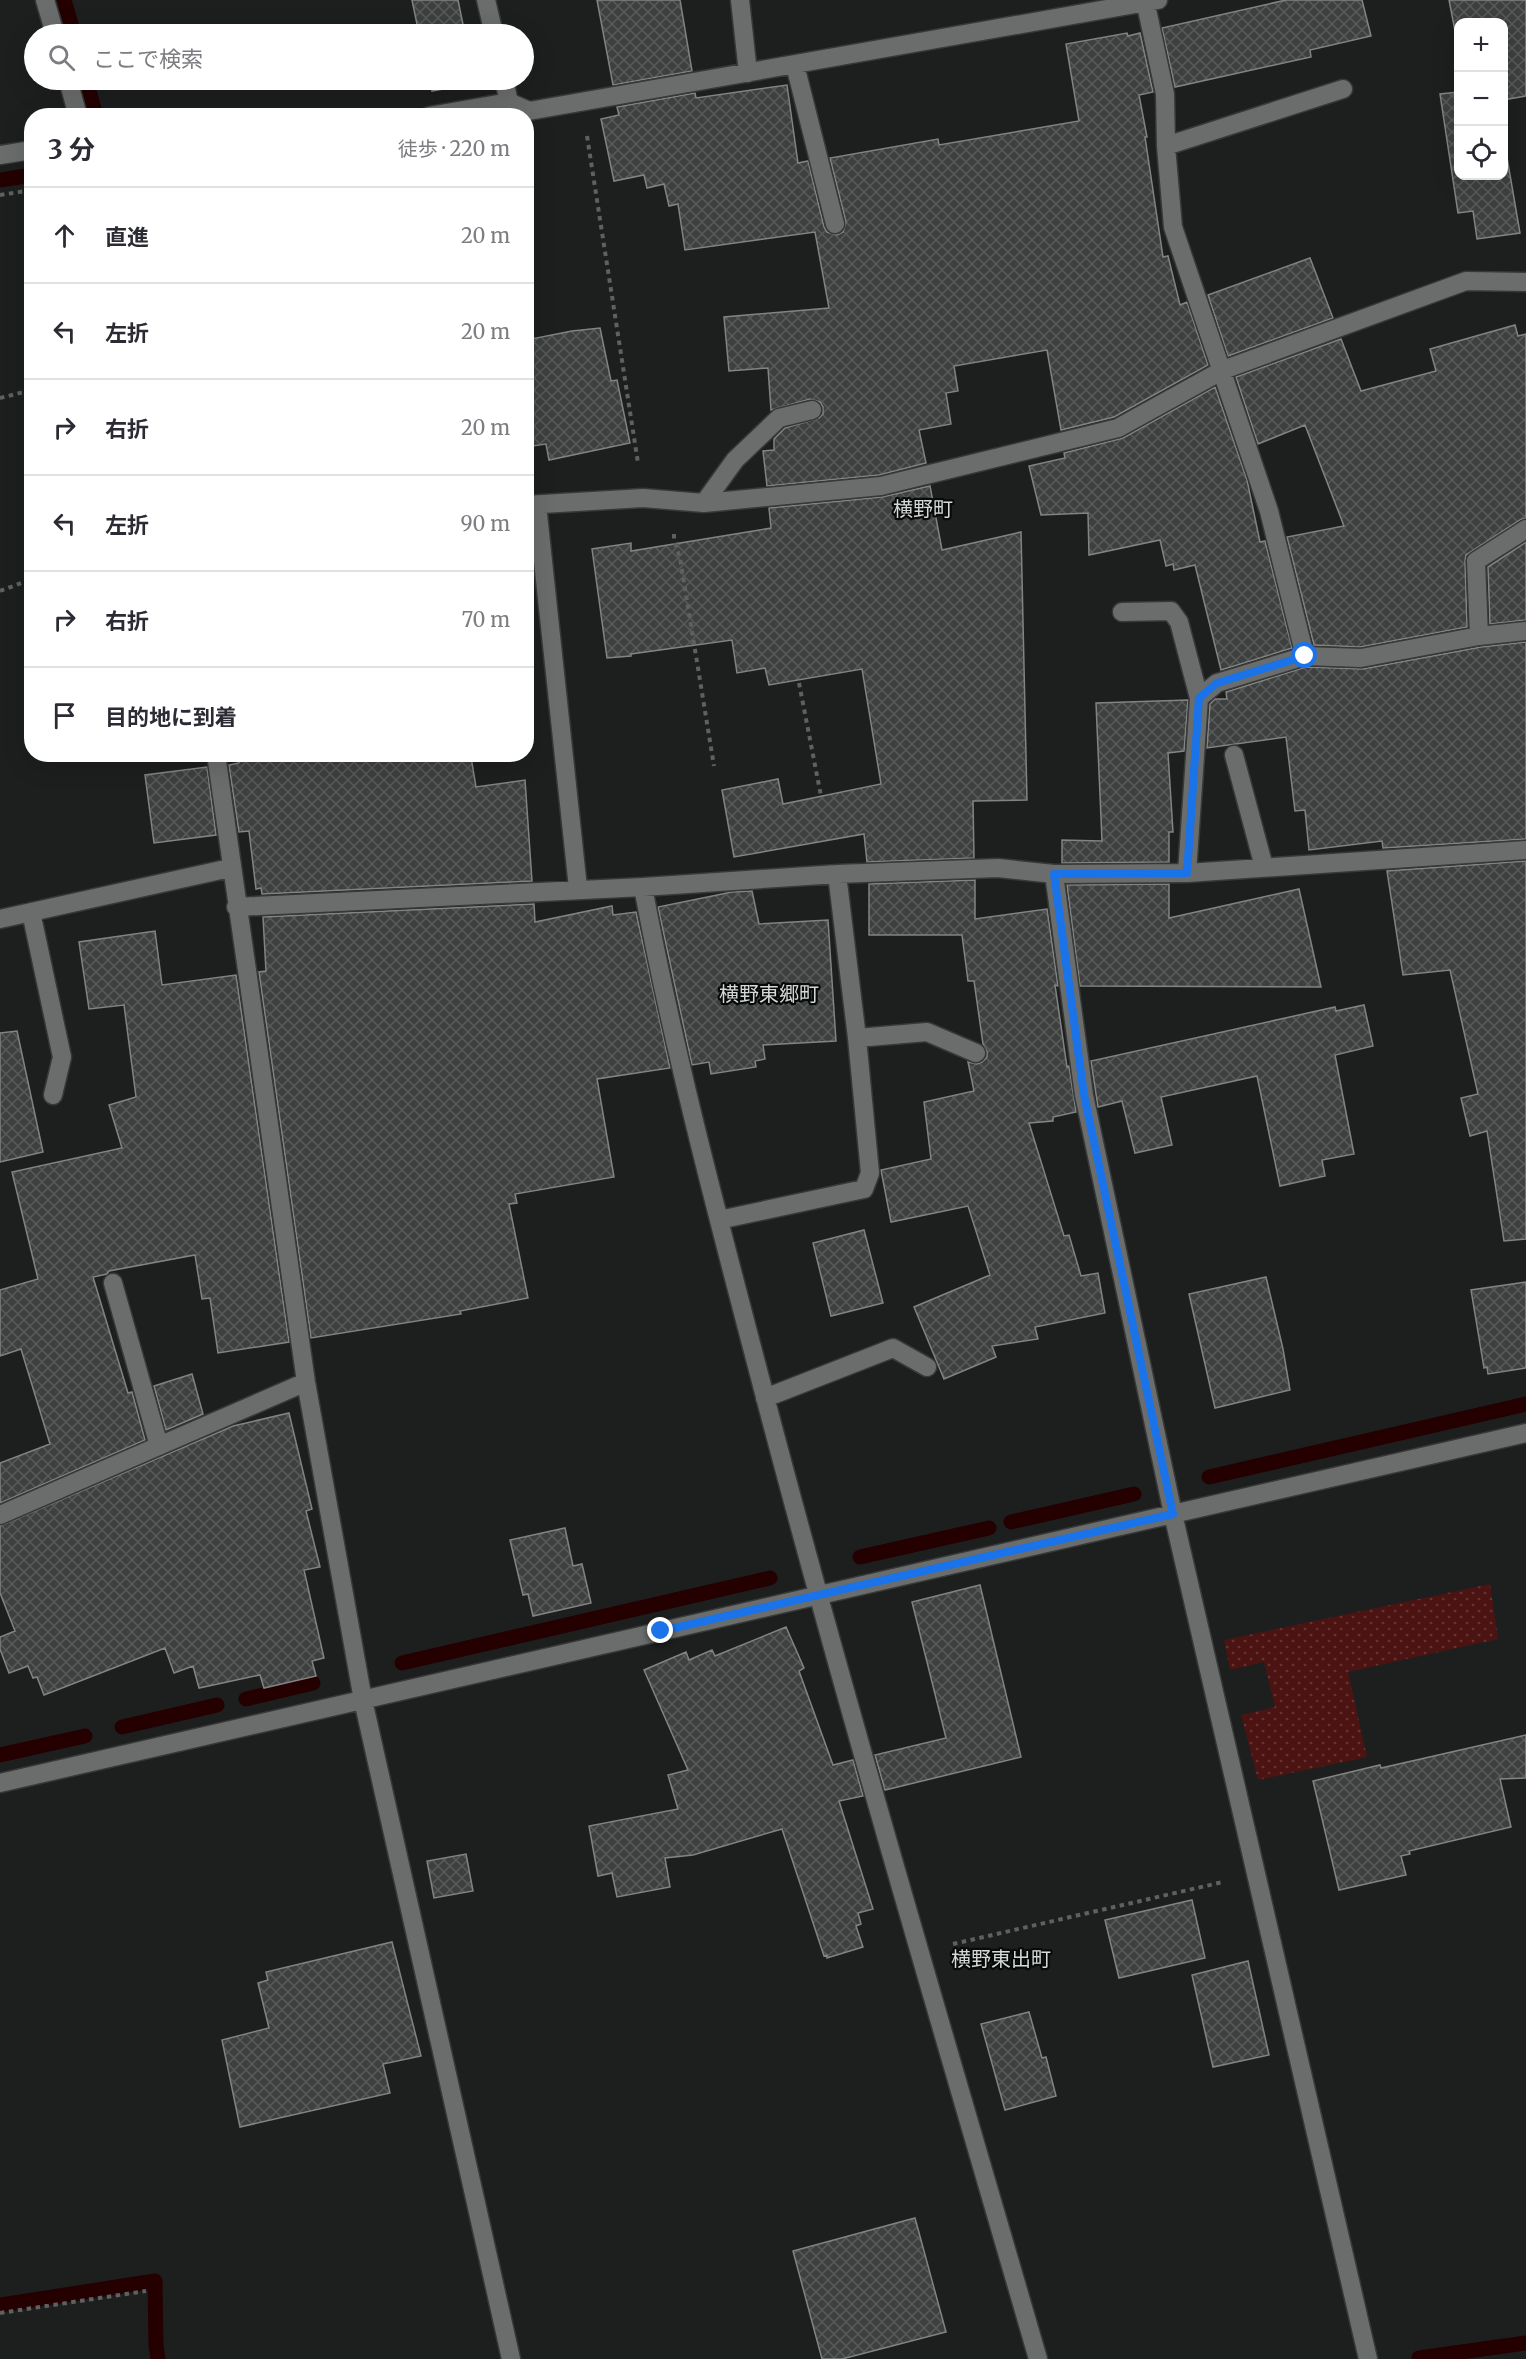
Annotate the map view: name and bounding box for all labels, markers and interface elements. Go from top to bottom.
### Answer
map controls [1454,18,1508,180]
button: + [1454,18,1508,72]
search box [24,24,534,90]
icon: search [45,41,78,74]
text: ここで検索 [93,45,203,73]
button: − [1454,72,1508,126]
button: locate [1454,126,1508,180]
text: 3 分 [48,133,95,166]
text: 徒歩 · 220 m [398,136,510,161]
icon: ahead [48,219,81,252]
text: 直進 [105,223,149,251]
text: 20 m [461,223,510,248]
icon: left [48,315,81,348]
text: 左折 [105,319,149,347]
text: 20 m [461,319,510,344]
icon: right [48,411,81,444]
text: 右折 [105,415,149,443]
text: 20 m [461,415,510,440]
district label: 横野町 [893,496,953,521]
icon: left [48,507,81,540]
text: 左折 [105,511,149,539]
text: 90 m [460,511,510,536]
icon: right [48,603,81,636]
text: 右折 [105,607,149,635]
text: 70 m [462,607,510,632]
route start [1291,642,1317,668]
icon: arrive [48,699,81,732]
text: 目的地に到着 [105,703,237,731]
district label: 横野東郷町 [719,981,819,1006]
route end [647,1617,673,1643]
district label: 横野東出町 [951,1946,1051,1971]

